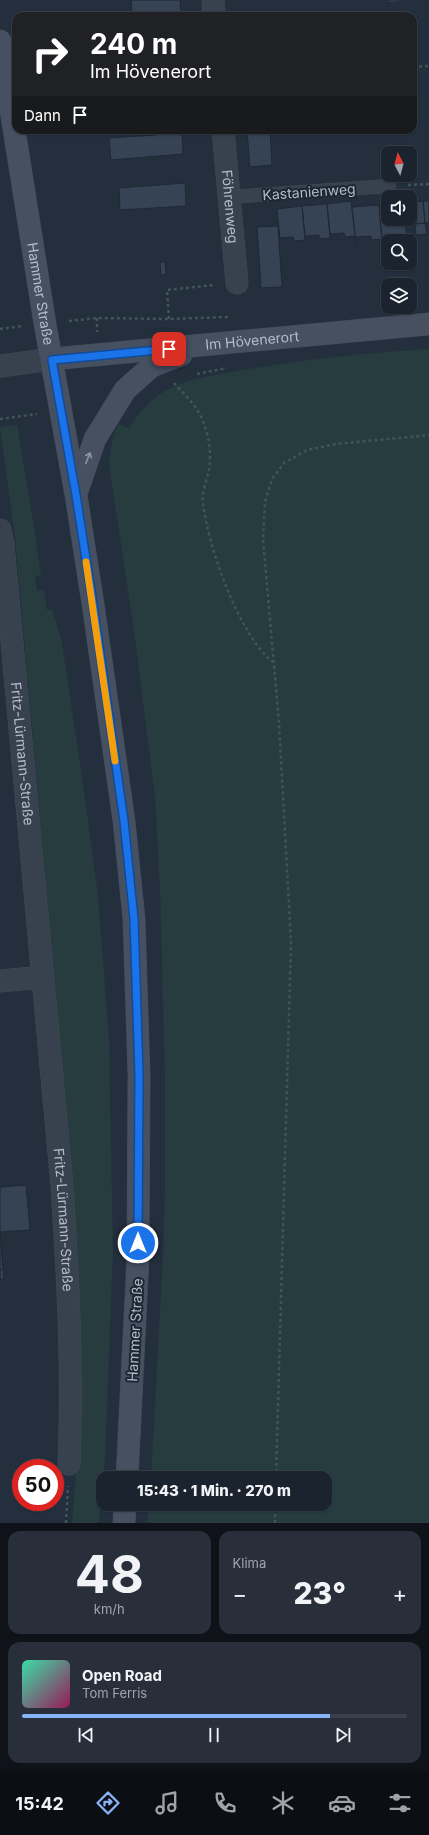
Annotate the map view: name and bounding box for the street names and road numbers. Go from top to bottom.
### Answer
street label: Föhrenweg [219,169,242,244]
street label: Kastanienweg [262,180,356,203]
street label: Hammer Straße [24,241,58,346]
street label: Im Hövenerort [204,327,300,353]
street label: Fritz-Lürmann-Straße [8,681,38,826]
street label: Fritz-Lürmann-Straße [51,1147,77,1292]
street label: Hammer Straße [123,1278,146,1382]

